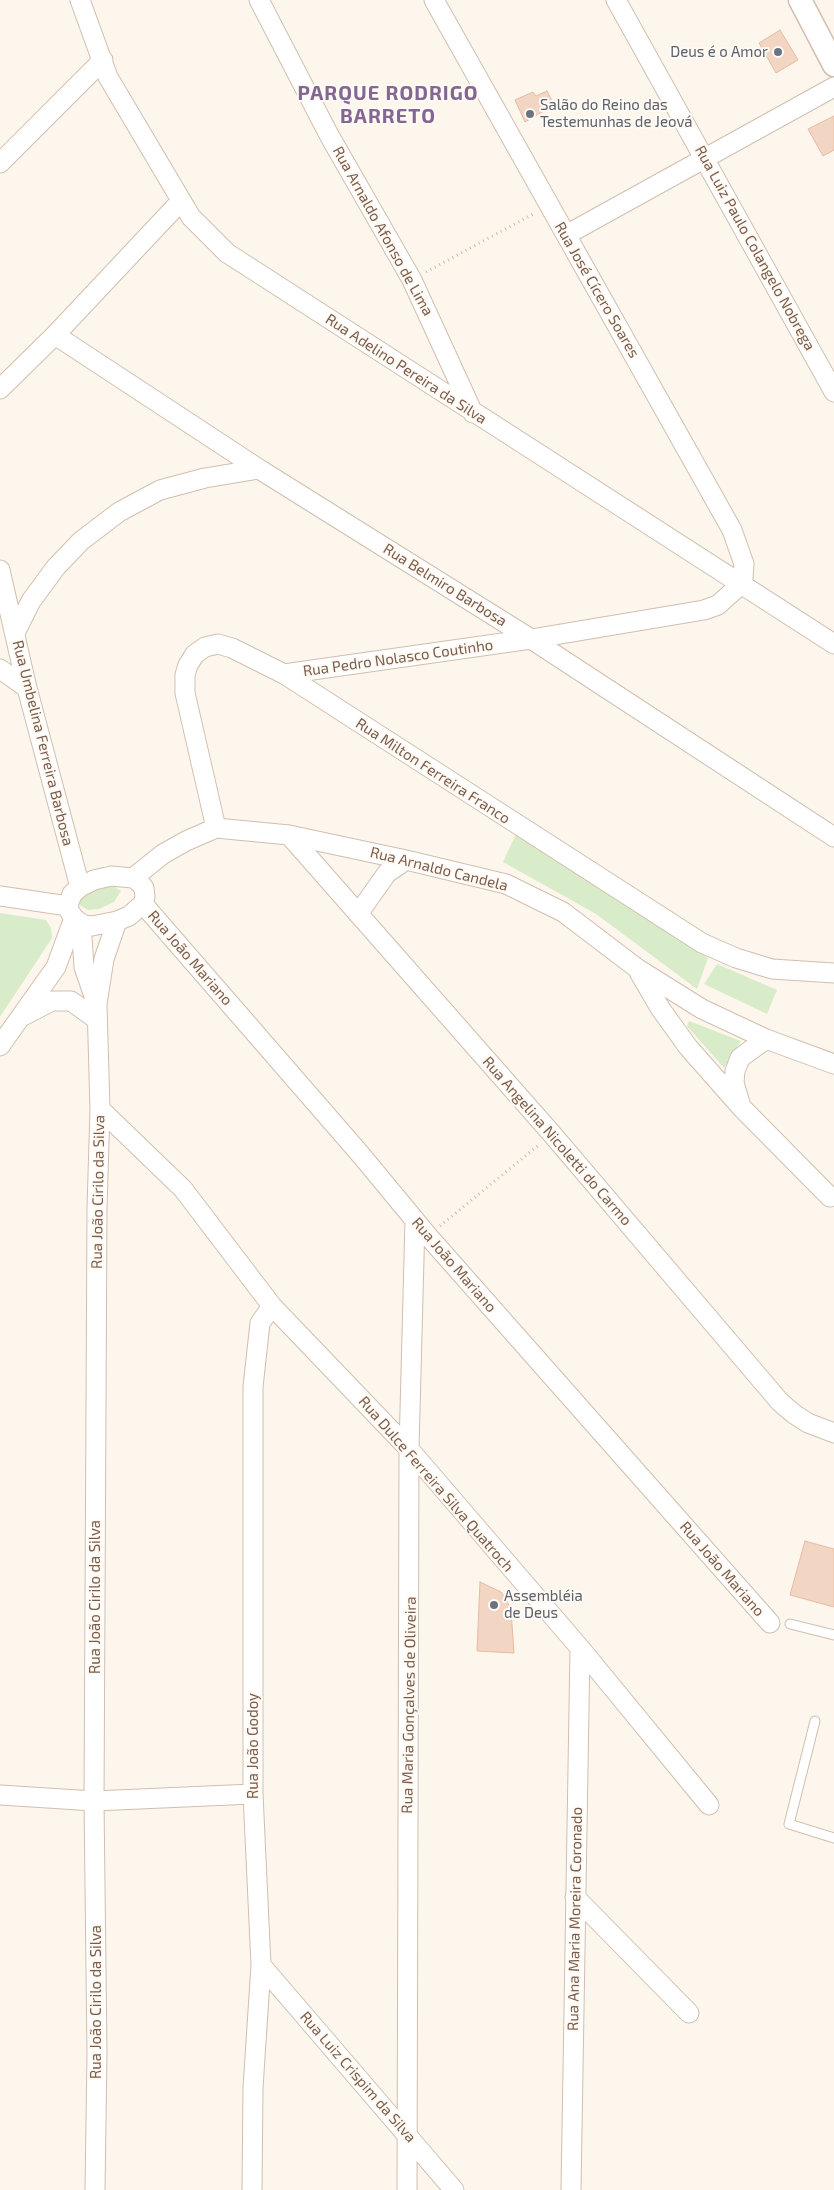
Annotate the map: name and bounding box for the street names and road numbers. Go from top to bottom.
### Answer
street label: Rua Luiz Paulo Colangelo Nobrega [691,142,819,354]
street label: Rua Arnaldo Afonso de Lima [329,143,437,319]
street label: Rua José Cícero Soares [551,219,643,361]
street label: Rua Adelino Pereira da Silva [322,310,490,428]
street label: Rua Belmiro Barbosa [380,540,510,630]
street label: Rua Pedro Nolasco Coutinho [302,636,494,680]
street label: Rua Umbelina Ferreira Barbosa [9,638,77,848]
street label: Rua Milton Ferreira Franco [352,714,514,828]
street label: Rua Arnaldo Candela [368,843,510,895]
street label: Rua João Mariano [144,907,236,1009]
street label: Rua Angelina Nicoletti do Carmo [479,1053,635,1229]
street label: Rua João Cirilo da Silva [88,1115,108,1269]
street label: Rua João Mariano [408,1214,500,1316]
street label: Rua Dulce Ferreira Silva Quatroch [355,1393,517,1575]
street label: Rua João Mariano [676,1518,768,1620]
street label: Rua João Cirilo da Silva [86,1520,104,1674]
street label: Rua Maria Gonçalves de Oliveira [398,1596,420,1814]
street label: Rua João Godoy [244,1693,262,1799]
street label: Rua Ana Maria Moreira Coronado [564,1807,586,2031]
street label: Rua João Cirilo da Silva [87,1925,105,2079]
street label: Rua Luiz Crispim da Silva [296,2008,420,2146]

